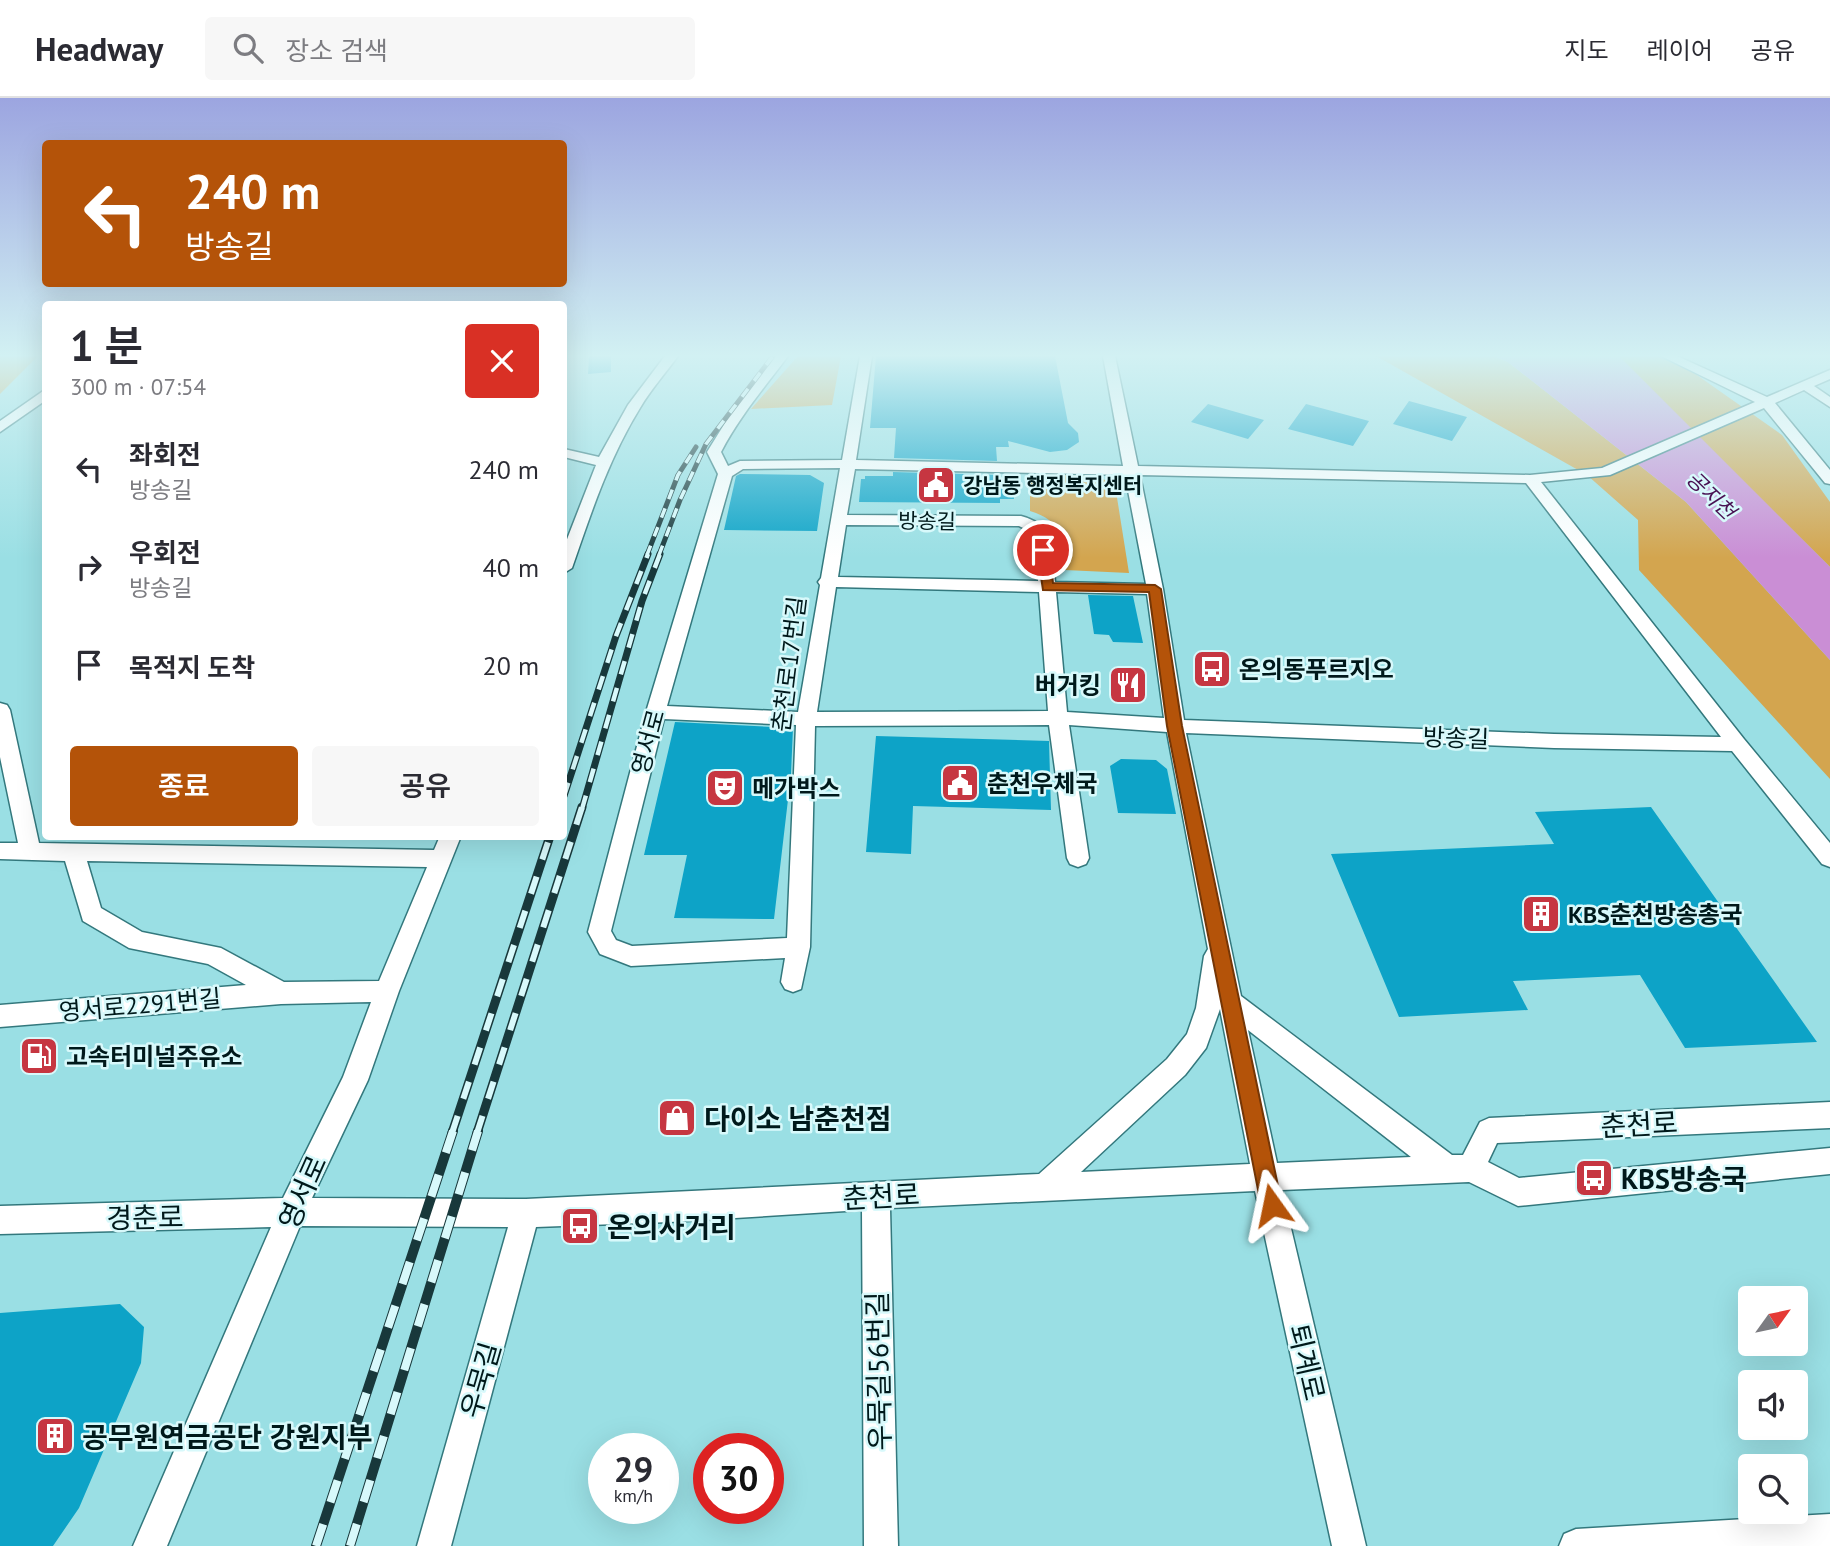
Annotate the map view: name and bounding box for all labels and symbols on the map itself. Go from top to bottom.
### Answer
public building icon: 강남동 행정복지센터 [915,464,957,506]
water label: 공지천 [1681,465,1743,527]
place label: 강남동 행정복지센터 [963,472,1142,499]
street label: 방송길 [898,507,956,535]
pin [1013,520,1073,580]
street label: 춘천로17번길 [765,594,813,734]
bus stop icon: 온의동푸르지오 [1191,648,1233,690]
place label: 온의동푸르지오 [1239,654,1394,685]
restaurant icon: 버거킹 [1107,664,1149,706]
place label: 버거킹 [1035,670,1101,701]
street label: 영서로 [624,706,672,778]
street label: 방송길 [1422,721,1490,755]
public building icon: 춘천우체국 [939,762,981,804]
theatre icon: 메가박스 [704,767,746,809]
place label: 춘천우체국 [987,768,1097,799]
place label: 메가박스 [752,773,840,804]
building icon: KBS춘천방송총국 [1520,893,1562,935]
place label: KBS춘천방송총국 [1568,899,1742,930]
street label: 영서로2291번길 [58,982,222,1028]
fuel station icon: 고속터미널주유소 [18,1035,60,1077]
place label: 고속터미널주유소 [66,1041,243,1072]
shop icon: 다이소 남춘천점 [656,1097,698,1139]
place label: 다이소 남춘천점 [704,1100,891,1137]
street label: 춘천로 [1599,1104,1679,1144]
street label: 영서로 [269,1149,335,1235]
bus stop icon: KBS방송국 [1573,1157,1615,1199]
place label: KBS방송국 [1621,1160,1747,1197]
position arrow [1235,1168,1309,1242]
street label: 춘천로 [841,1176,921,1216]
street label: 경춘로 [106,1198,184,1236]
bus stop icon: 온의사거리 [559,1205,601,1247]
place label: 온의사거리 [607,1208,736,1245]
north arrow [1738,1286,1808,1356]
street label: 우묵길56번길 [858,1291,898,1451]
street label: 퇴계로 [1280,1320,1334,1404]
street label: 우묵길 [452,1338,508,1422]
building icon: 공무원연금공단 강원지부 [34,1415,76,1457]
place label: 공무원연금공단 강원지부 [82,1418,372,1455]
speed limit sign: 30 [693,1433,784,1524]

